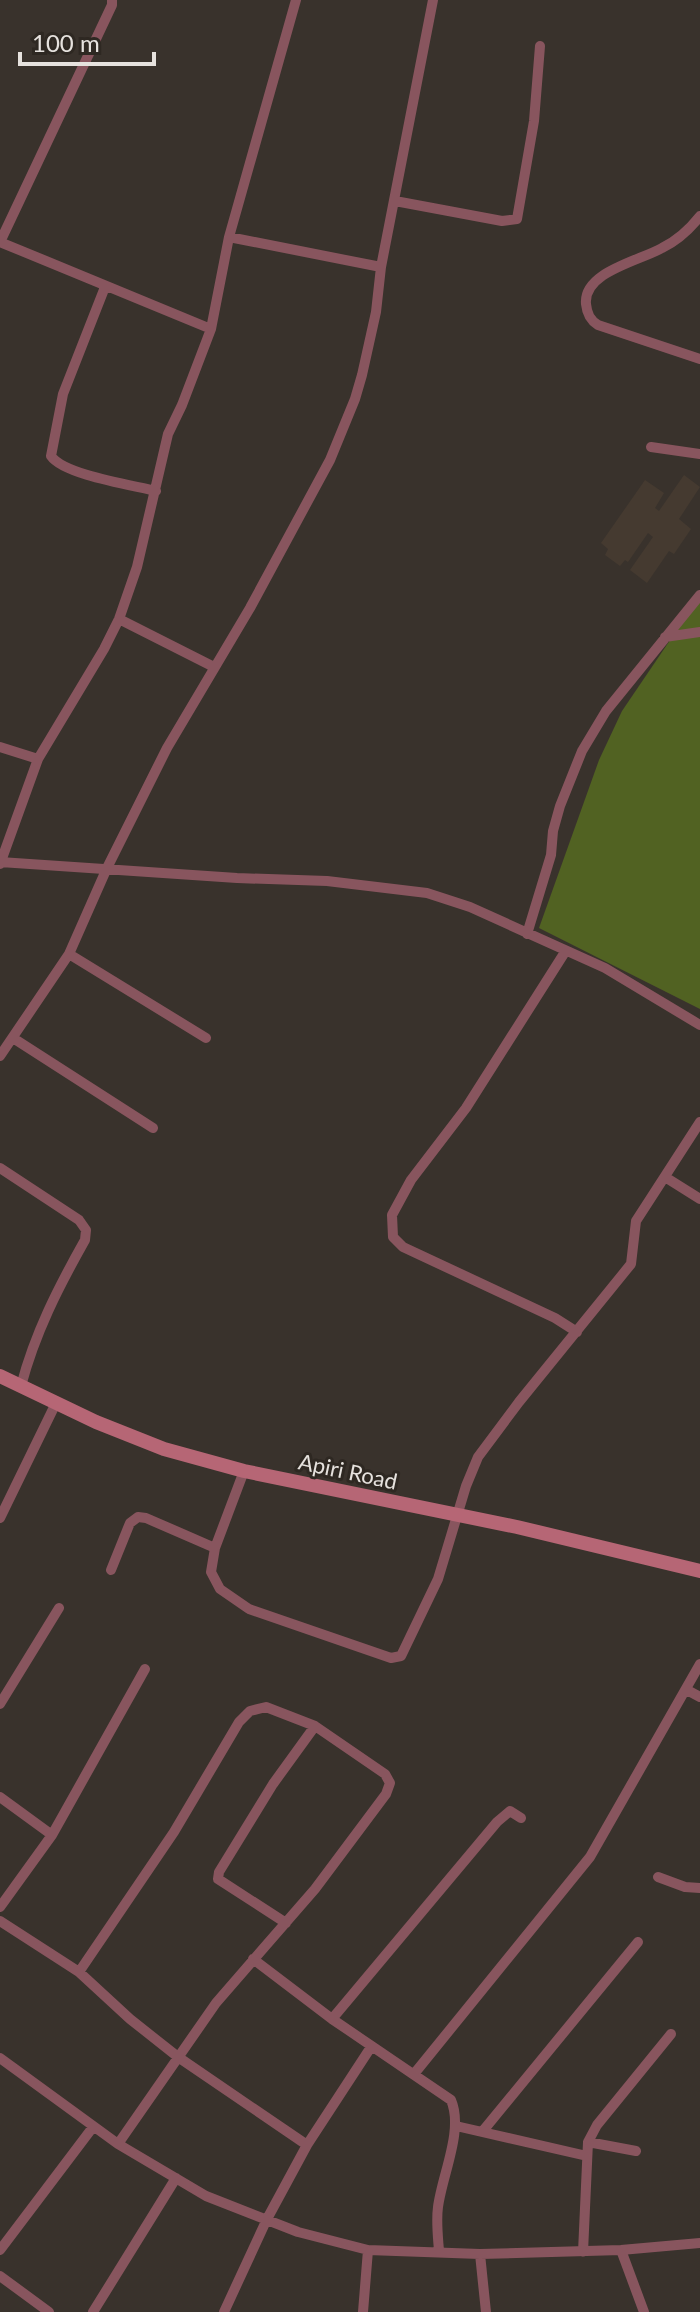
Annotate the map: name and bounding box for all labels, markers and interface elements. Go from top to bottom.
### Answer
scale bar [20,16,154,66]
text: 100 m [32,28,100,57]
street label: Apiri Road [296,1447,400,1495]

